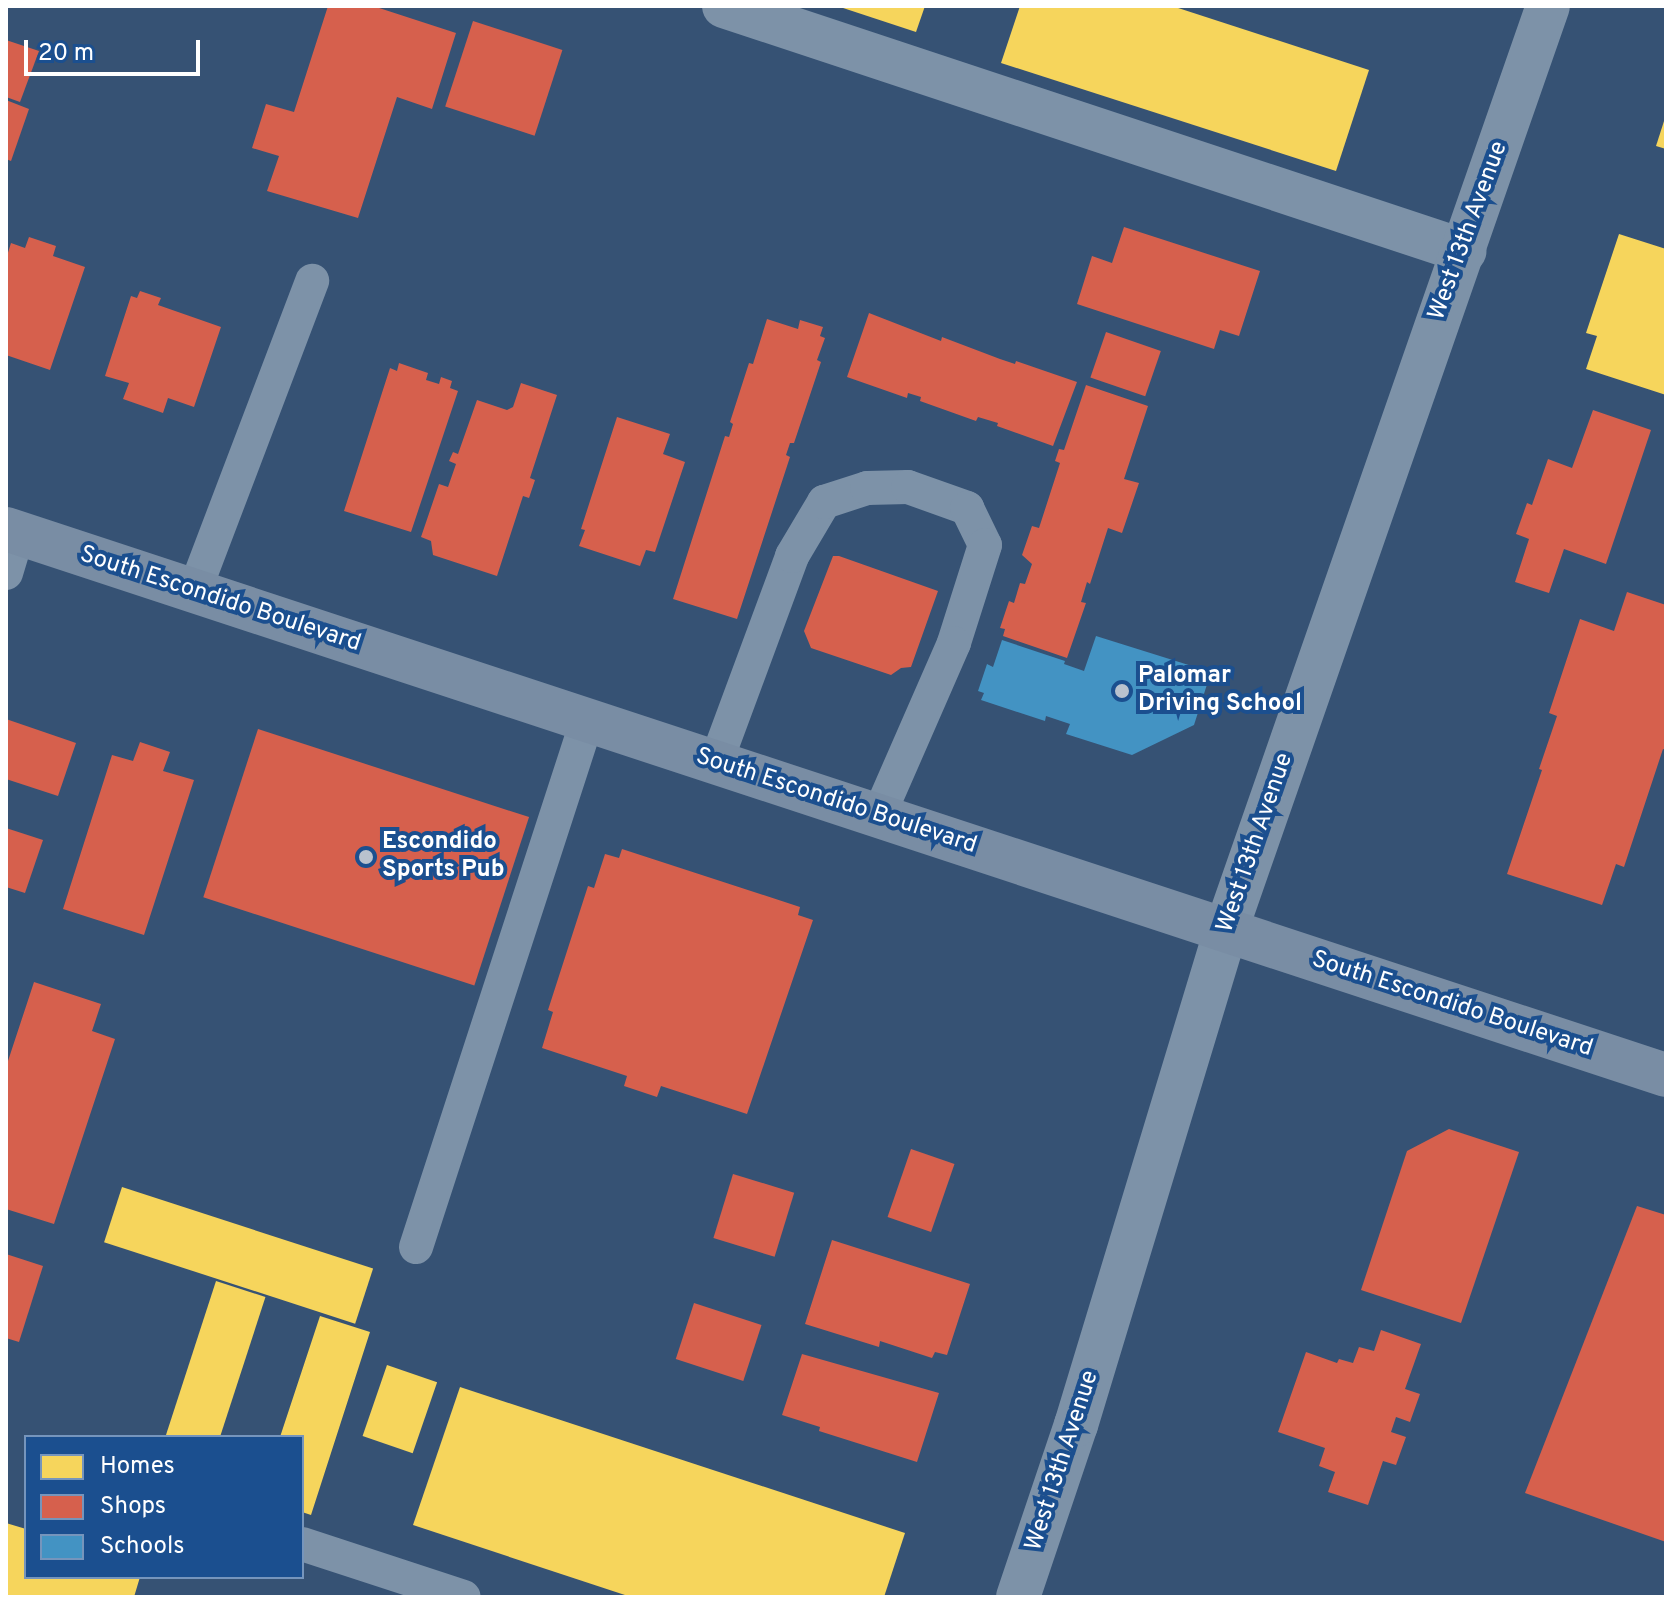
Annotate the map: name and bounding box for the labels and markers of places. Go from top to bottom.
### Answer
place label: Palomar Driving School [1138,663,1302,719]
marker: Palomar Driving School [1113,682,1131,700]
place label: Escondido Sports Pub [382,829,505,885]
marker: Escondido Sports Pub [357,848,375,866]

